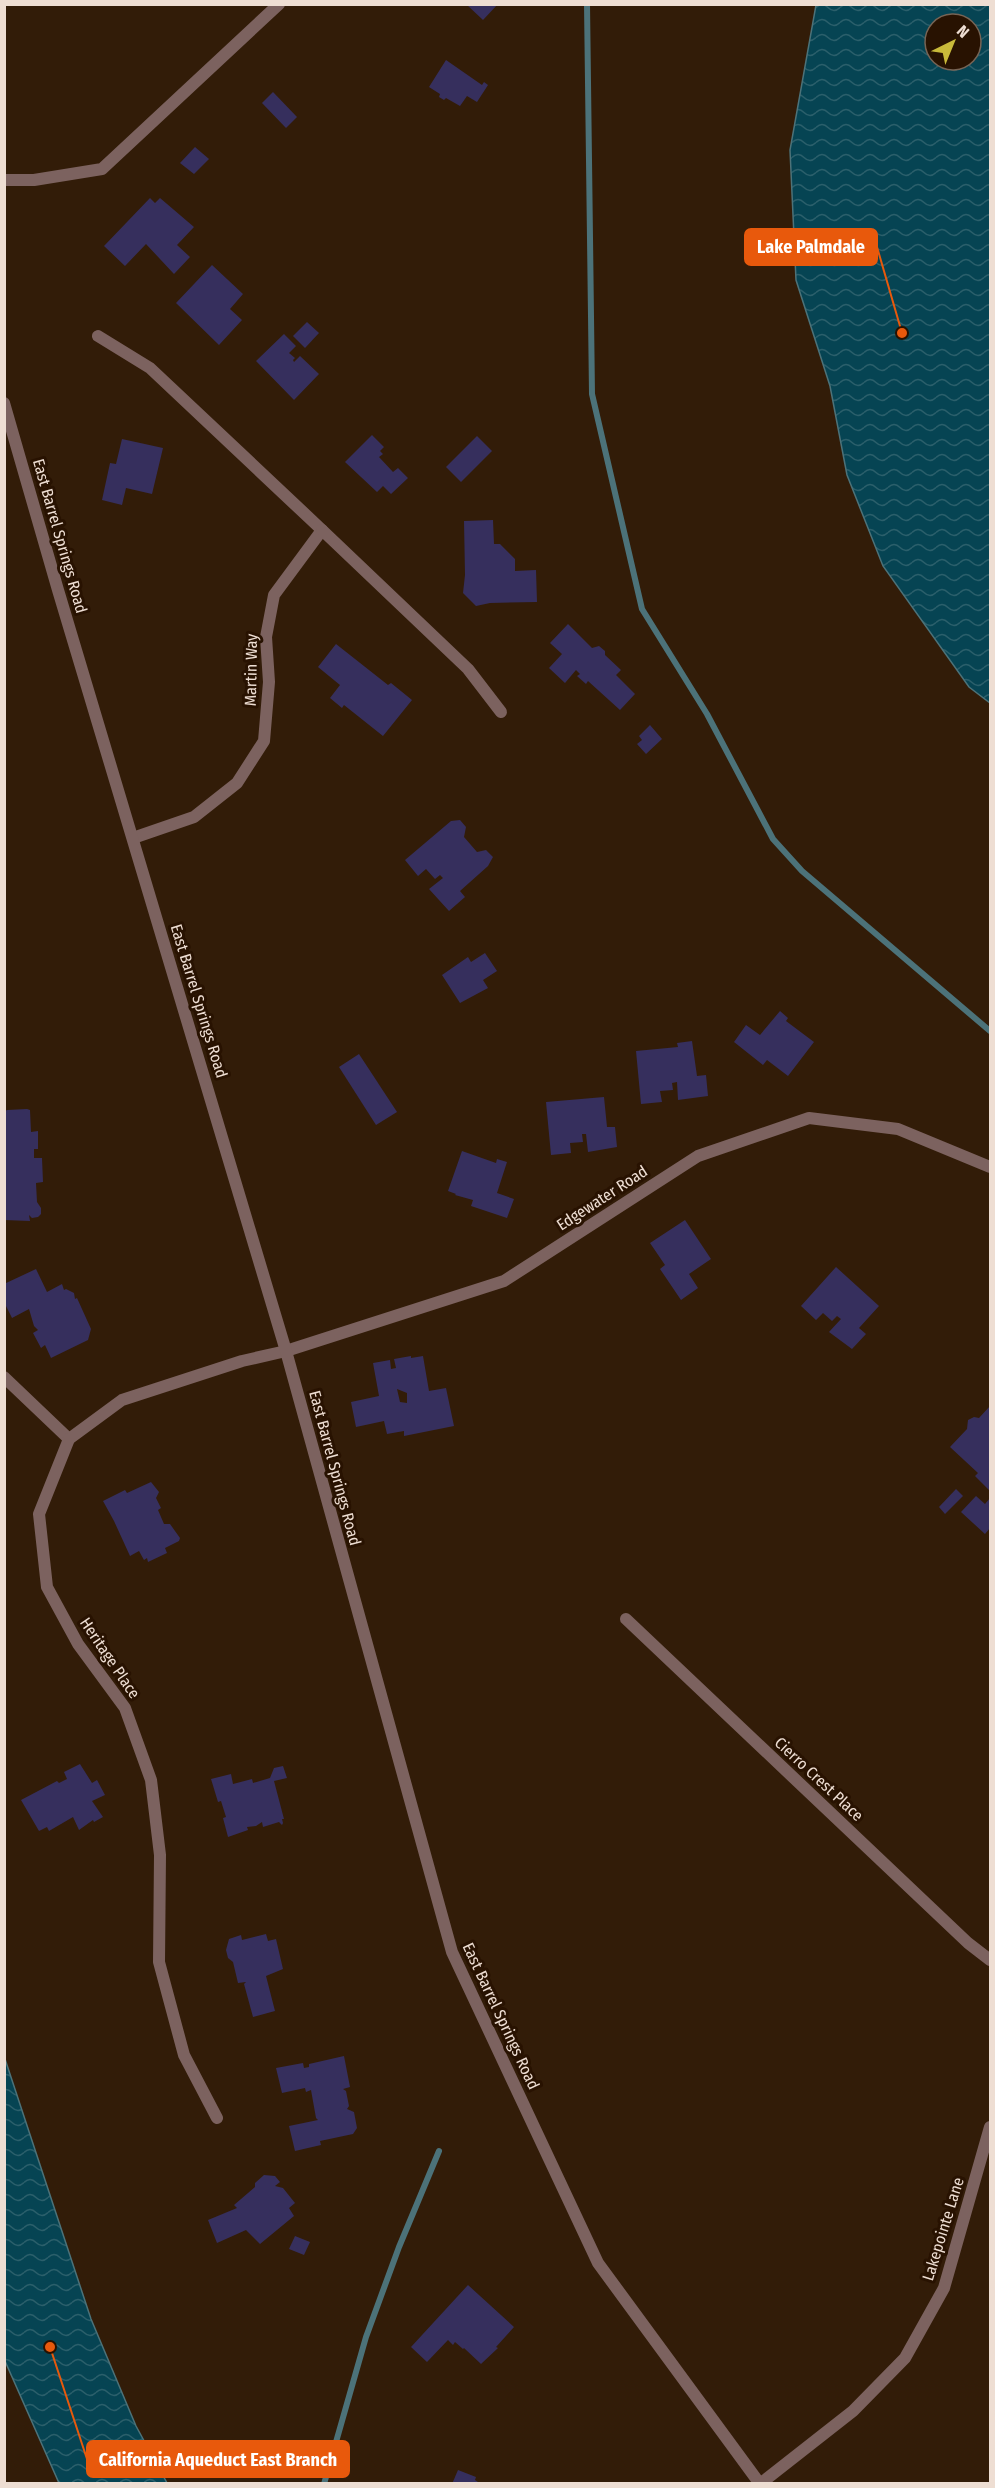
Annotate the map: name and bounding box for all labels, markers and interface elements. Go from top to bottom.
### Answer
north arrow [923,12,983,72]
text: N [953,21,973,42]
callout: Lake Palmdale [745,229,877,265]
text: Lake Palmdale [757,236,865,258]
street label: East Barrel Springs Road [29,457,91,615]
street label: Martin Way [241,633,261,706]
street label: East Barrel Springs Road [167,922,231,1080]
street label: Edgewater Road [553,1162,651,1234]
street label: East Barrel Springs Road [305,1388,365,1548]
street label: Heritage Place [76,1614,144,1702]
street label: Cierro Crest Place [771,1733,867,1825]
street label: East Barrel Springs Road [459,1940,543,2092]
street label: Lakepointe Lane [918,2175,968,2283]
callout: California Aqueduct East Branch [87,2441,349,2477]
text: California Aqueduct East Branch [99,2449,337,2471]

